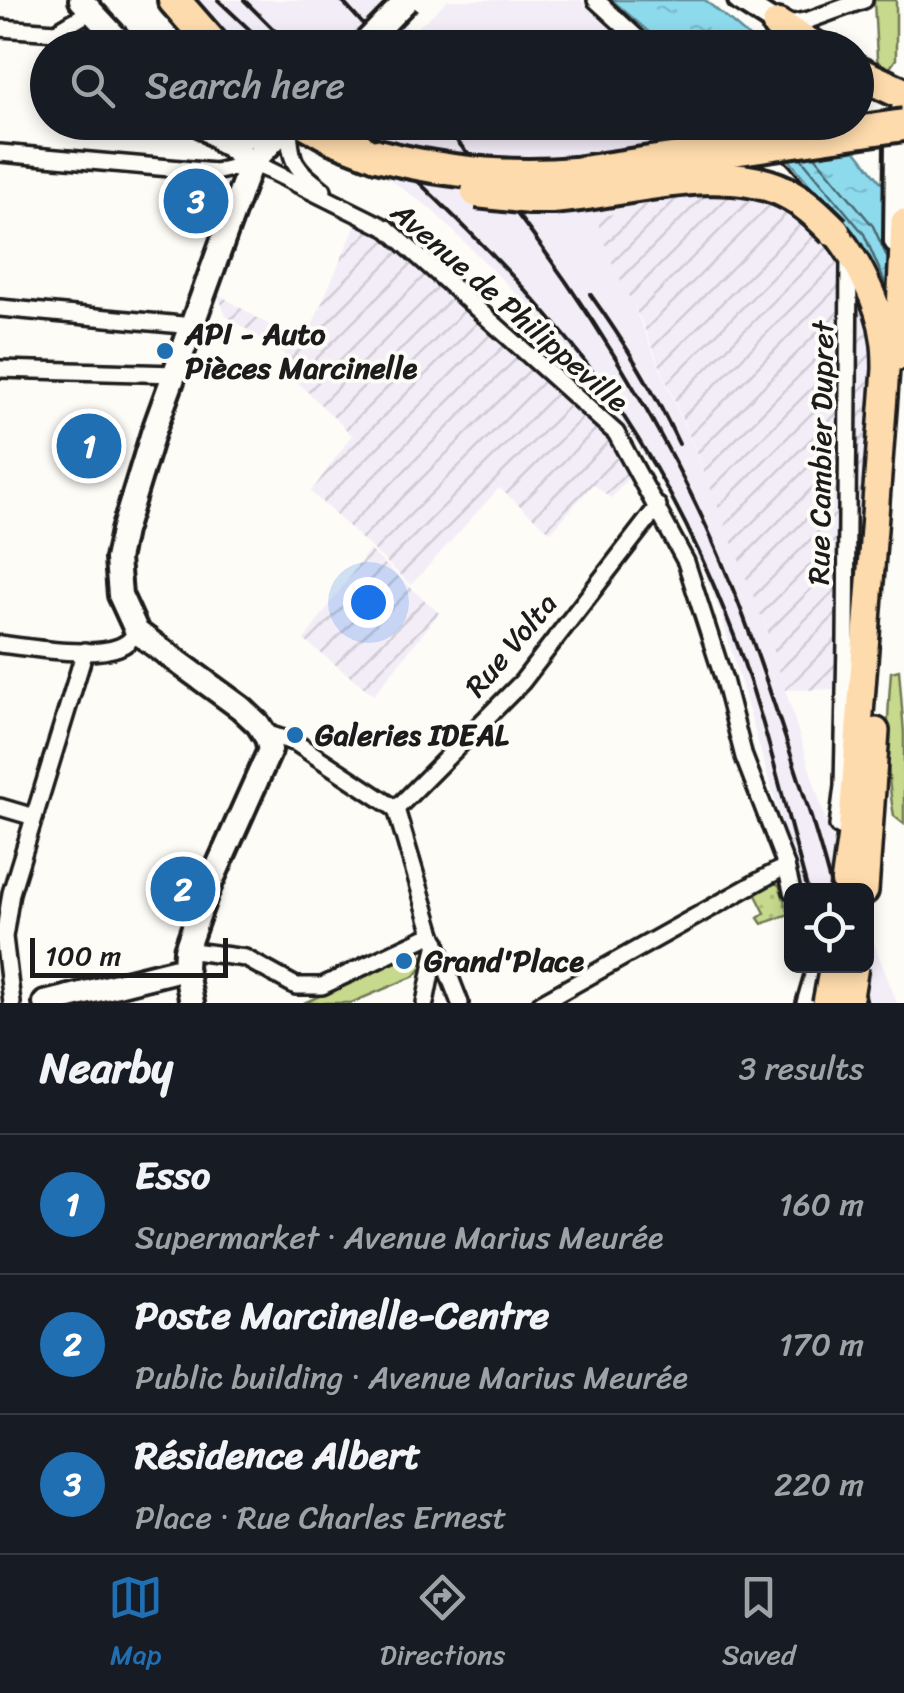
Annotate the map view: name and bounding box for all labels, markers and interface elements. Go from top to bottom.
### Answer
search box [30,30,874,140]
text: Search here [145,52,345,119]
icon: search [65,58,120,113]
pin: 3 [164,164,228,238]
street label: Avenue de Philippeville [377,187,642,427]
place label: API - Auto Pièces Marcinelle [183,307,418,395]
street label: Rue Cambier Dupret [792,319,850,585]
marker: API - Auto Pièces Marcinelle [154,340,176,362]
pin: 1 [56,408,122,484]
your location [343,577,394,628]
street label: Rue Volta [450,580,572,710]
place label: Galeries IDEAL [315,708,510,762]
marker: Galeries IDEAL [284,724,306,746]
pin: 2 [150,852,216,926]
map controls [784,883,874,973]
button: locate [784,883,874,973]
text: 100 m [45,931,121,980]
scale bar [30,933,228,978]
place label: Grand'Place [424,934,584,988]
marker: Grand'Place [393,950,415,972]
text: Nearby [40,1031,173,1105]
text: 3 results [739,1040,864,1097]
text: Esso [135,1142,210,1209]
text: 1 [66,1176,79,1233]
text: 160 m [779,1176,864,1233]
text: Supermarket · Avenue Marius Meurée [135,1209,664,1266]
text: Poste Marcinelle-Centre [135,1282,549,1349]
text: 2 [63,1316,82,1373]
text: 170 m [779,1316,864,1373]
text: Public building · Avenue Marius Meurée [135,1349,688,1406]
text: Résidence Albert [135,1422,421,1489]
text: 3 [64,1456,81,1513]
text: 220 m [774,1456,864,1513]
text: Place · Rue Charles Ernest [135,1489,507,1546]
tab: Map [108,1570,163,1679]
tab: Directions [380,1570,505,1679]
tab: Saved [722,1570,796,1679]

